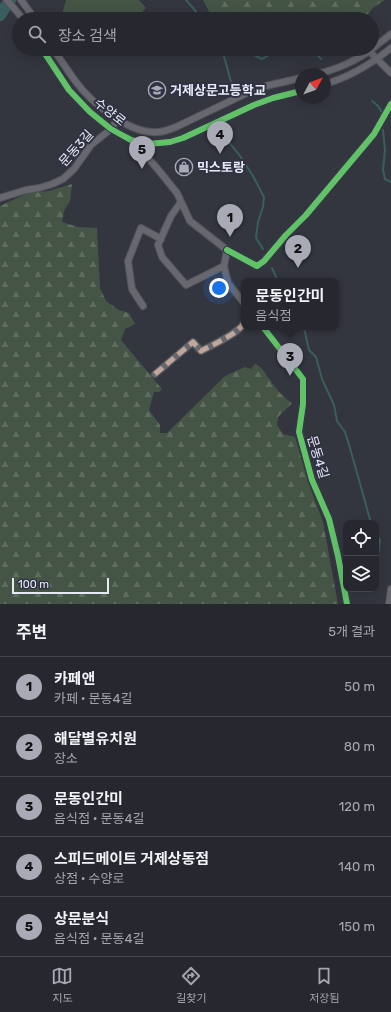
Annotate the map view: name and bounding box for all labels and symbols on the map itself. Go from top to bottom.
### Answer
north arrow [295,68,331,104]
school or university icon: 거제상문고등학교 [147,80,167,100]
place label: 거제상문고등학교 [170,83,266,98]
street label: 수양로 [91,95,129,129]
pin: 4 [207,121,233,154]
street label: 문동3길 [56,127,96,169]
pin: 5 [129,136,155,169]
shop icon: 믹스토랑 [174,157,194,177]
place label: 믹스토랑 [197,160,245,175]
pin: 1 [217,204,243,237]
pin: 2 [285,235,311,268]
your location [209,278,229,298]
pin: 3 [277,343,303,376]
street label: 문동4길 [304,434,332,480]
scale bar [12,576,109,595]

